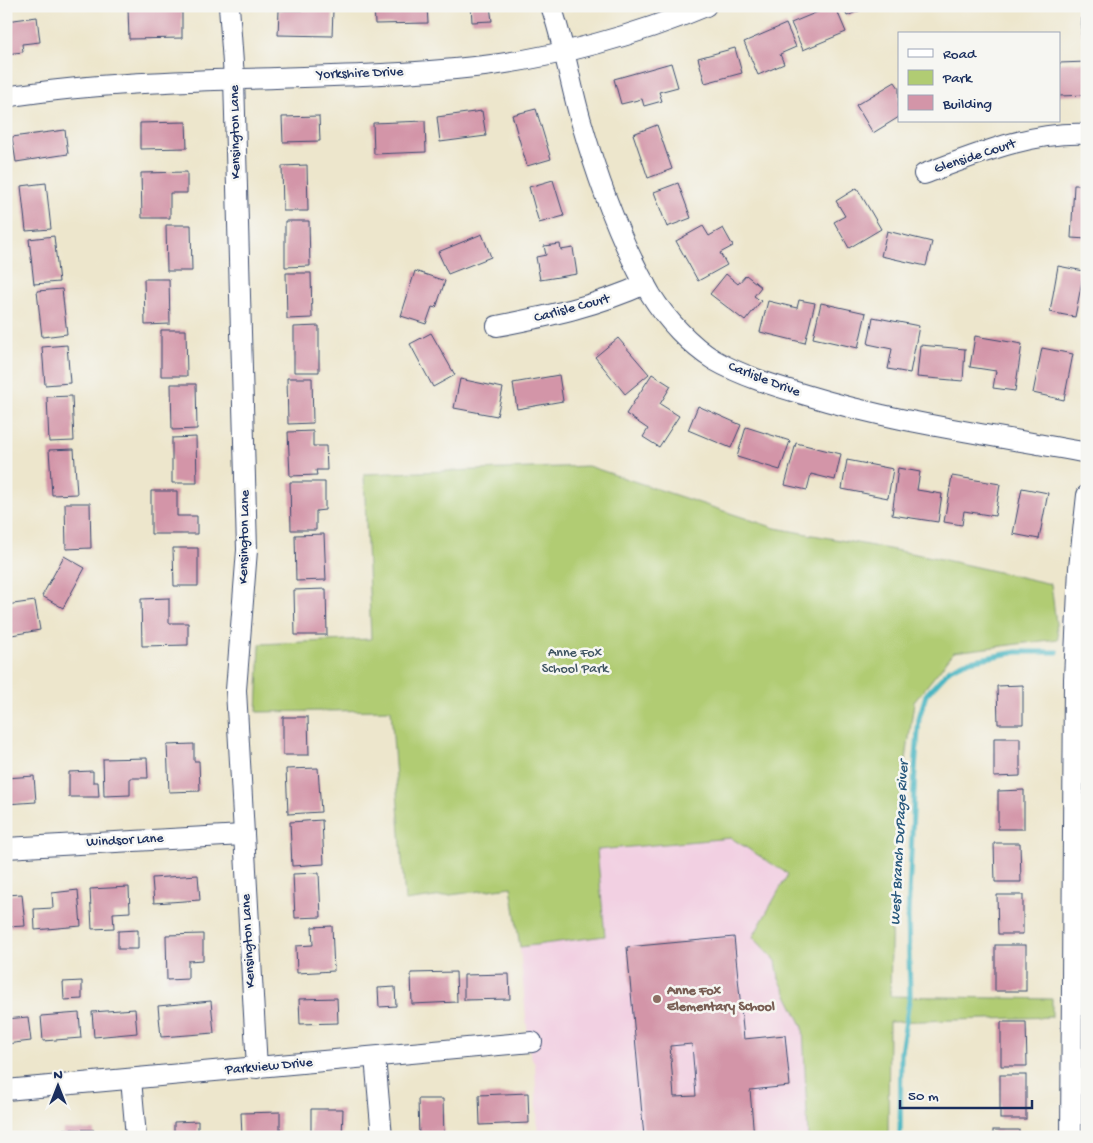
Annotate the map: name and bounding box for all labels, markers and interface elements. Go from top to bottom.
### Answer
legend [898,32,1060,122]
text: Road [943,46,977,64]
street label: Yorkshire Drive [314,64,404,84]
text: Park [942,70,973,88]
street label: Kensington Lane [227,84,245,179]
text: Building [942,96,992,114]
street label: Glenside Court [932,135,1019,178]
street label: Carlisle Court [532,290,613,327]
street label: Carlisle Drive [726,358,803,402]
street label: Kensington Lane [236,489,254,584]
park label: Anne Fox School Park [542,645,610,678]
water label: West Branch DuPage River [887,758,913,926]
street label: Windsor Lane [86,830,165,852]
street label: Kensington Lane [238,893,260,988]
place label: Anne Fox Elementary School [666,983,775,1016]
marker: Anne Fox Elementary School [651,993,663,1005]
street label: Parkview Drive [224,1055,314,1079]
north arrow [32,1060,82,1110]
text: N [53,1067,63,1084]
scale bar [900,1078,1033,1110]
text: 50 m [908,1088,939,1106]

